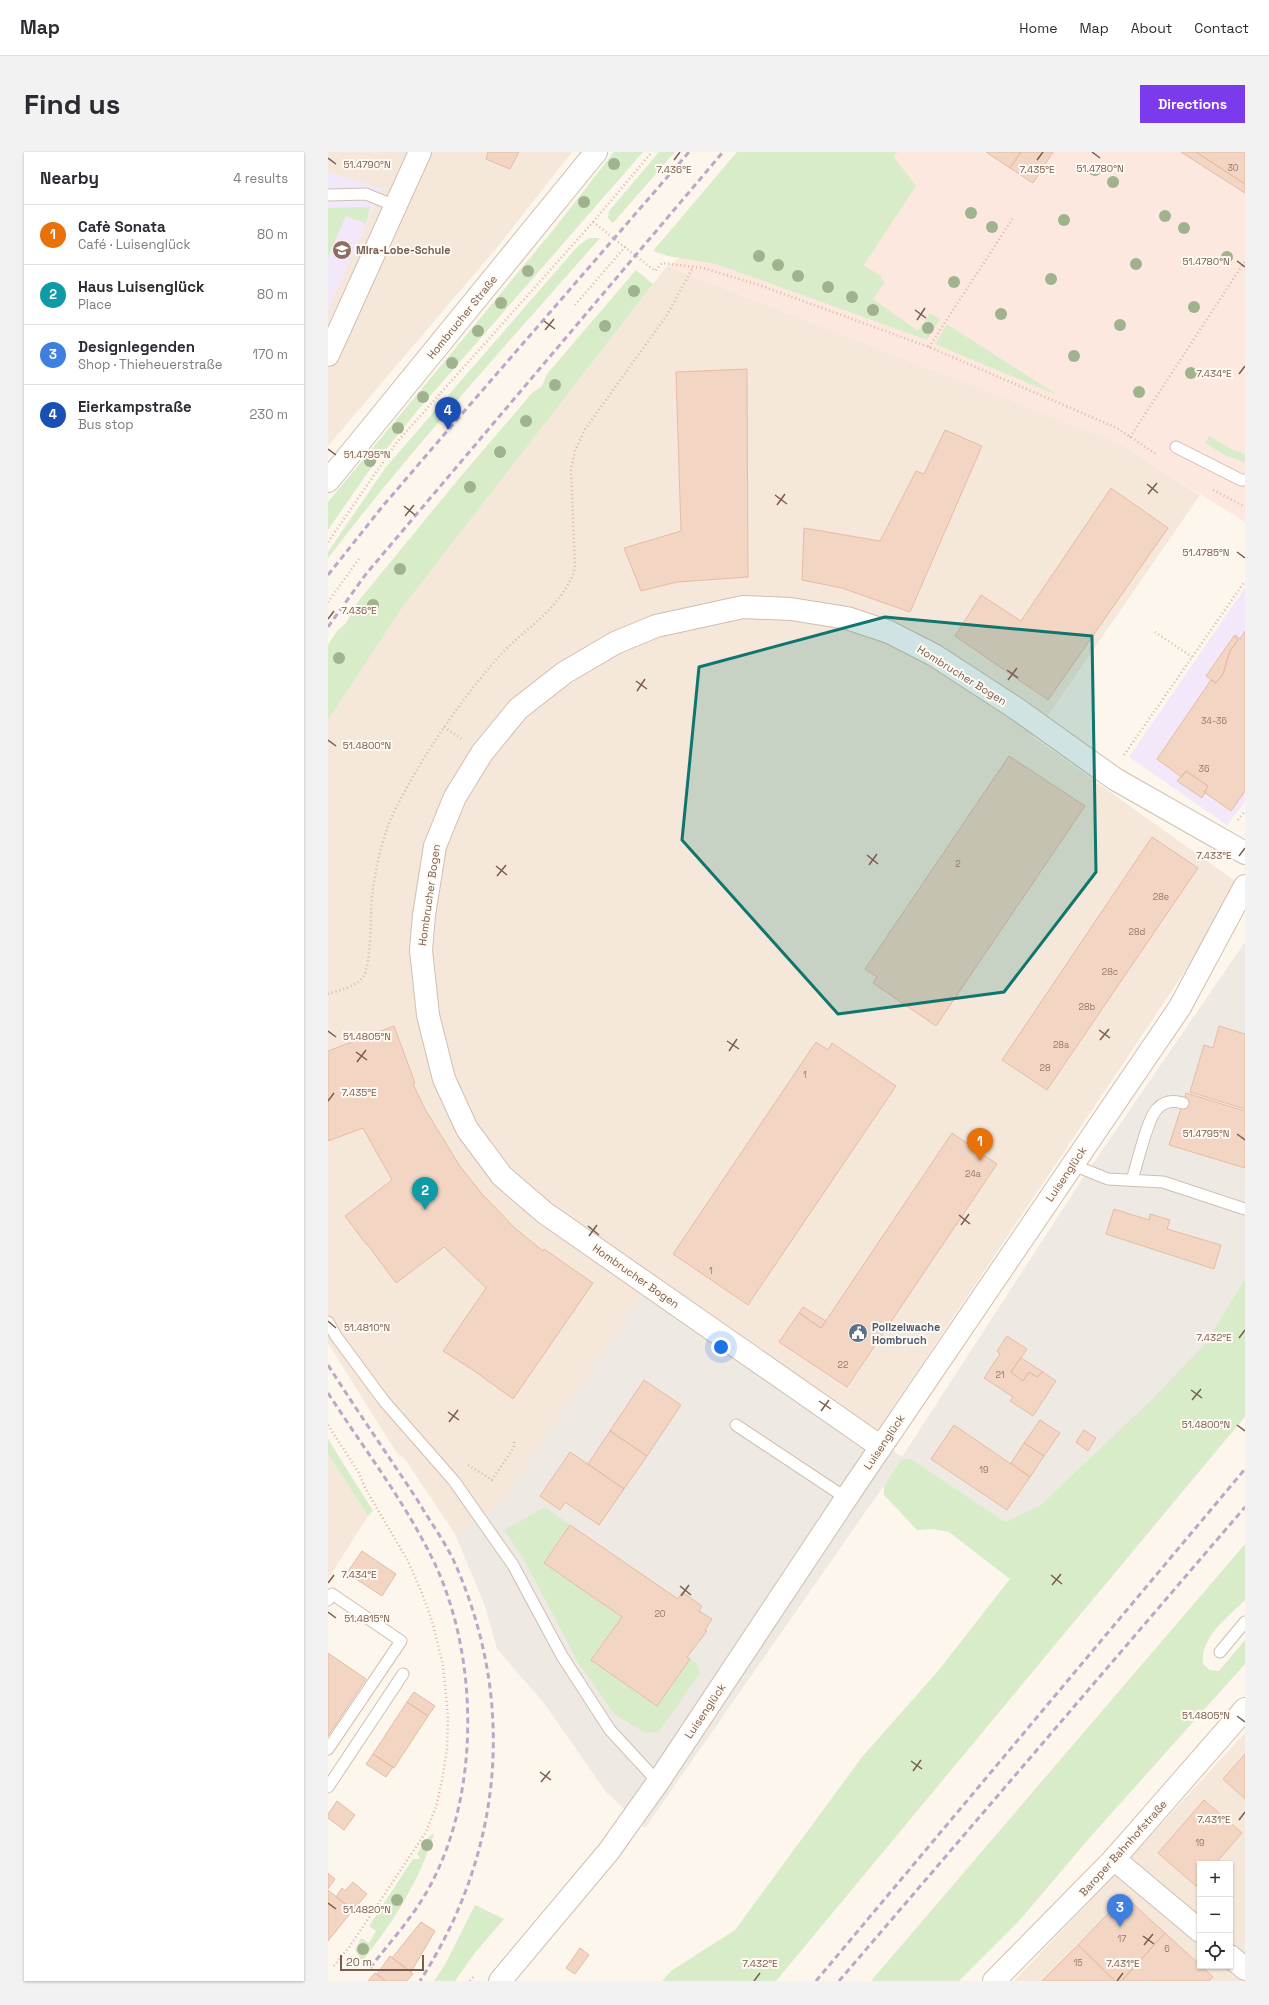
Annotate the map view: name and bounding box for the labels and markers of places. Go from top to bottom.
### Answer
school or university icon: Mira-Lobe-Schule [331,239,353,261]
place label: Mira-Lobe-Schule [356,243,451,257]
pin: 4 [435,397,461,430]
pin: 1 [967,1128,993,1161]
pin: 2 [412,1177,438,1210]
place label: Polizeiwache Hombruch [872,1320,940,1347]
public building icon: Polizeiwache Hombruch [847,1322,869,1344]
pin: 3 [1107,1894,1133,1927]

